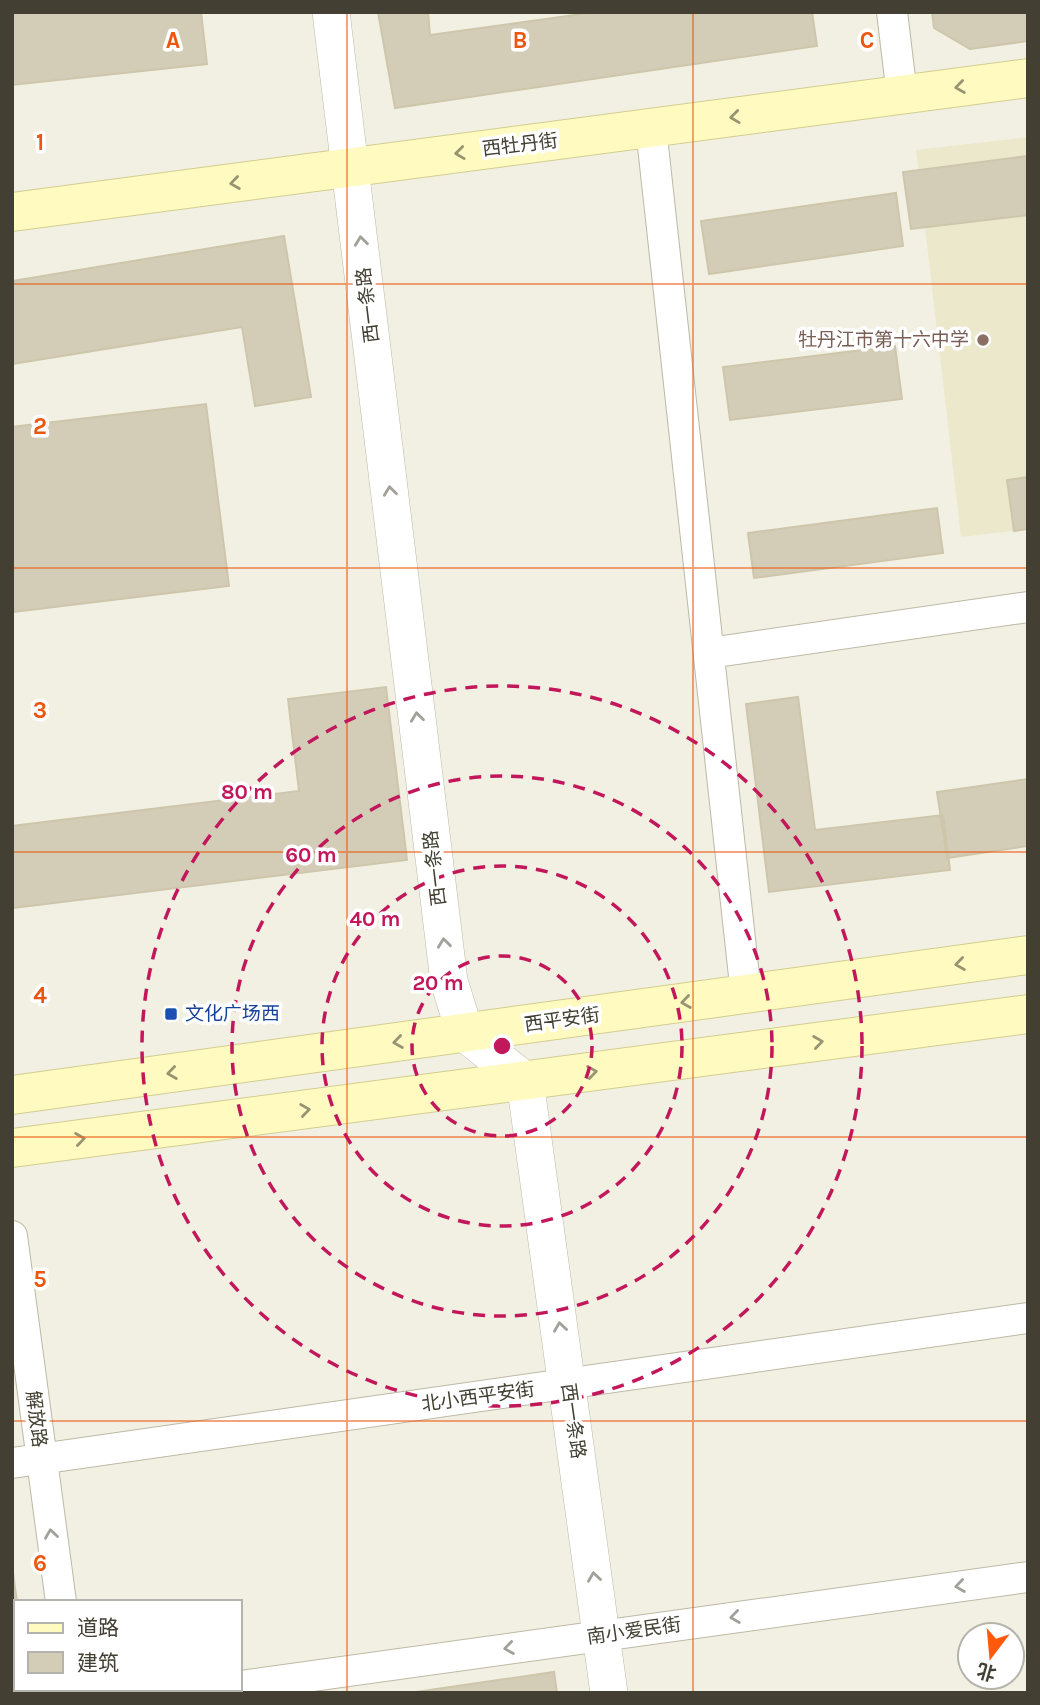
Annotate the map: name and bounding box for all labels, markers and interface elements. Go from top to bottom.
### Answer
text: A [166,27,180,54]
text: B [513,27,527,54]
text: C [860,27,874,54]
one-way arrow [954,80,966,95]
one-way arrow [729,110,740,125]
text: 1 [36,129,44,156]
street label: 西牡丹街 [481,129,559,161]
one-way arrow [455,145,466,160]
one-way arrow [229,175,241,190]
one-way arrow [353,235,368,247]
street label: 西一条路 [352,266,384,344]
place label: 牡丹江市第十六中学 [798,329,969,351]
marker: 牡丹江市第十六中学 [975,332,991,348]
text: 2 [33,413,47,440]
one-way arrow [383,485,398,497]
text: 3 [33,697,47,724]
one-way arrow [410,711,425,723]
text: 80 m [221,780,273,804]
street label: 西一条路 [419,829,451,907]
text: 60 m [285,843,337,867]
text: 40 m [349,907,401,931]
one-way arrow [437,937,452,949]
one-way arrow [954,957,966,972]
text: 20 m [412,971,464,995]
text: 4 [33,982,47,1009]
one-way arrow [680,995,692,1010]
place label: 文化广场西 [185,1003,280,1025]
street label: 西平安街 [523,1004,601,1036]
marker: 文化广场西 [163,1006,179,1022]
centre of rings [490,1034,514,1058]
one-way arrow [812,1034,824,1049]
one-way arrow [392,1035,404,1050]
one-way arrow [586,1064,598,1079]
one-way arrow [167,1066,178,1081]
one-way arrow [300,1102,311,1117]
one-way arrow [74,1132,86,1147]
text: 5 [33,1266,47,1293]
one-way arrow [553,1321,568,1333]
street label: 北小西平安街 [420,1378,536,1416]
street label: 西一条路 [557,1382,589,1460]
street label: 解放路 [22,1389,50,1449]
one-way arrow [44,1528,59,1540]
text: 6 [33,1550,47,1577]
one-way arrow [587,1571,602,1582]
one-way arrow [954,1579,966,1594]
legend [14,1600,242,1691]
one-way arrow [729,1610,741,1625]
street label: 南小爱民街 [585,1613,683,1649]
text: 道路 [77,1616,119,1640]
north arrow [956,1621,1026,1691]
one-way arrow [504,1641,515,1656]
text: 建筑 [77,1651,119,1675]
text: 北 [974,1658,999,1685]

